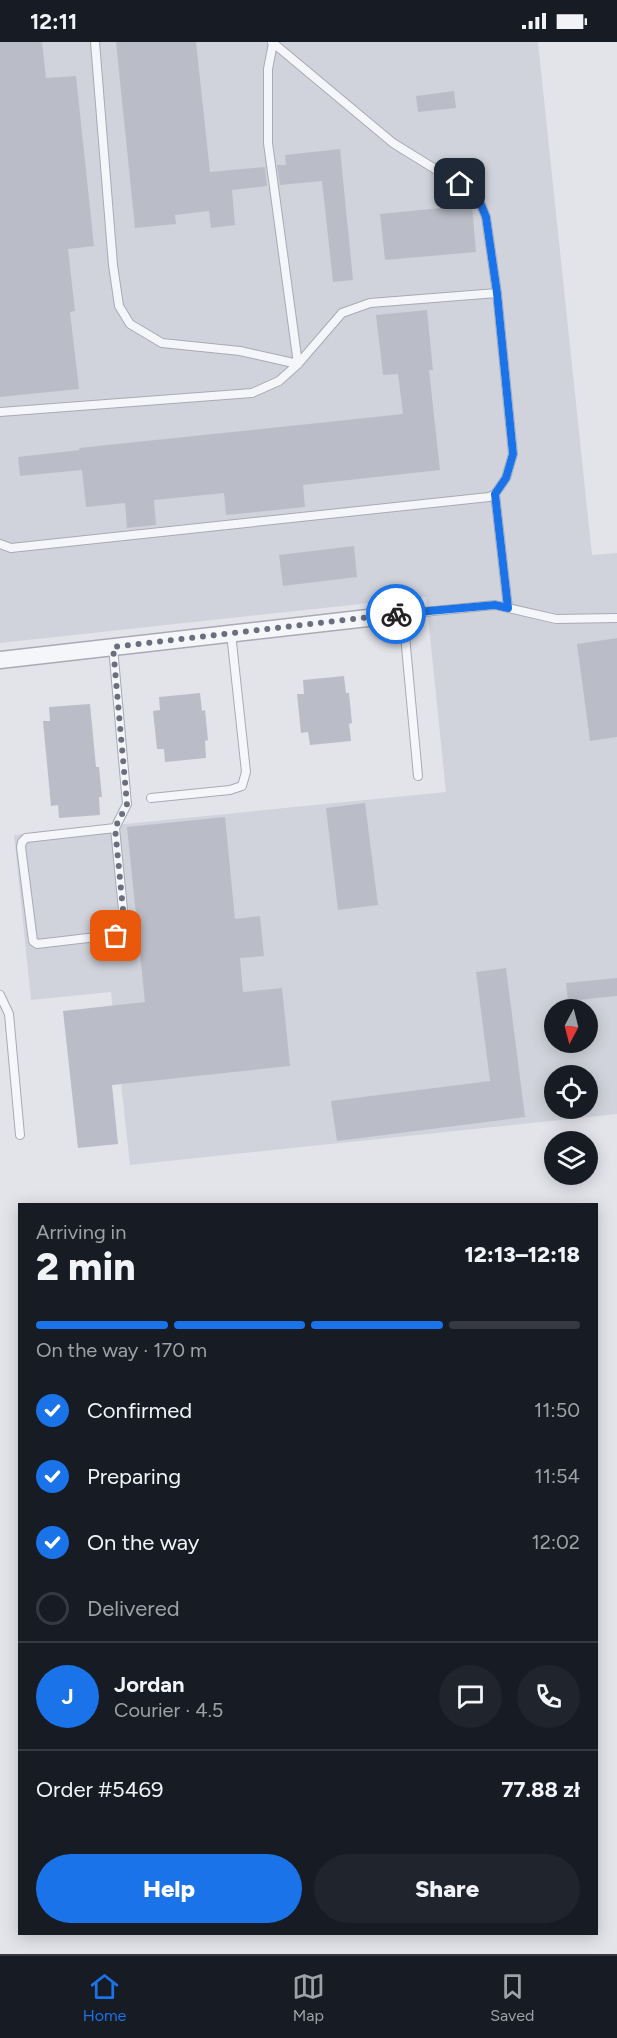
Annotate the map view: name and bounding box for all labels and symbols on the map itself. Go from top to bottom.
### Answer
pin [434,158,485,209]
courier [366,584,426,644]
pin [90,910,141,961]
north arrow [544,999,598,1053]

